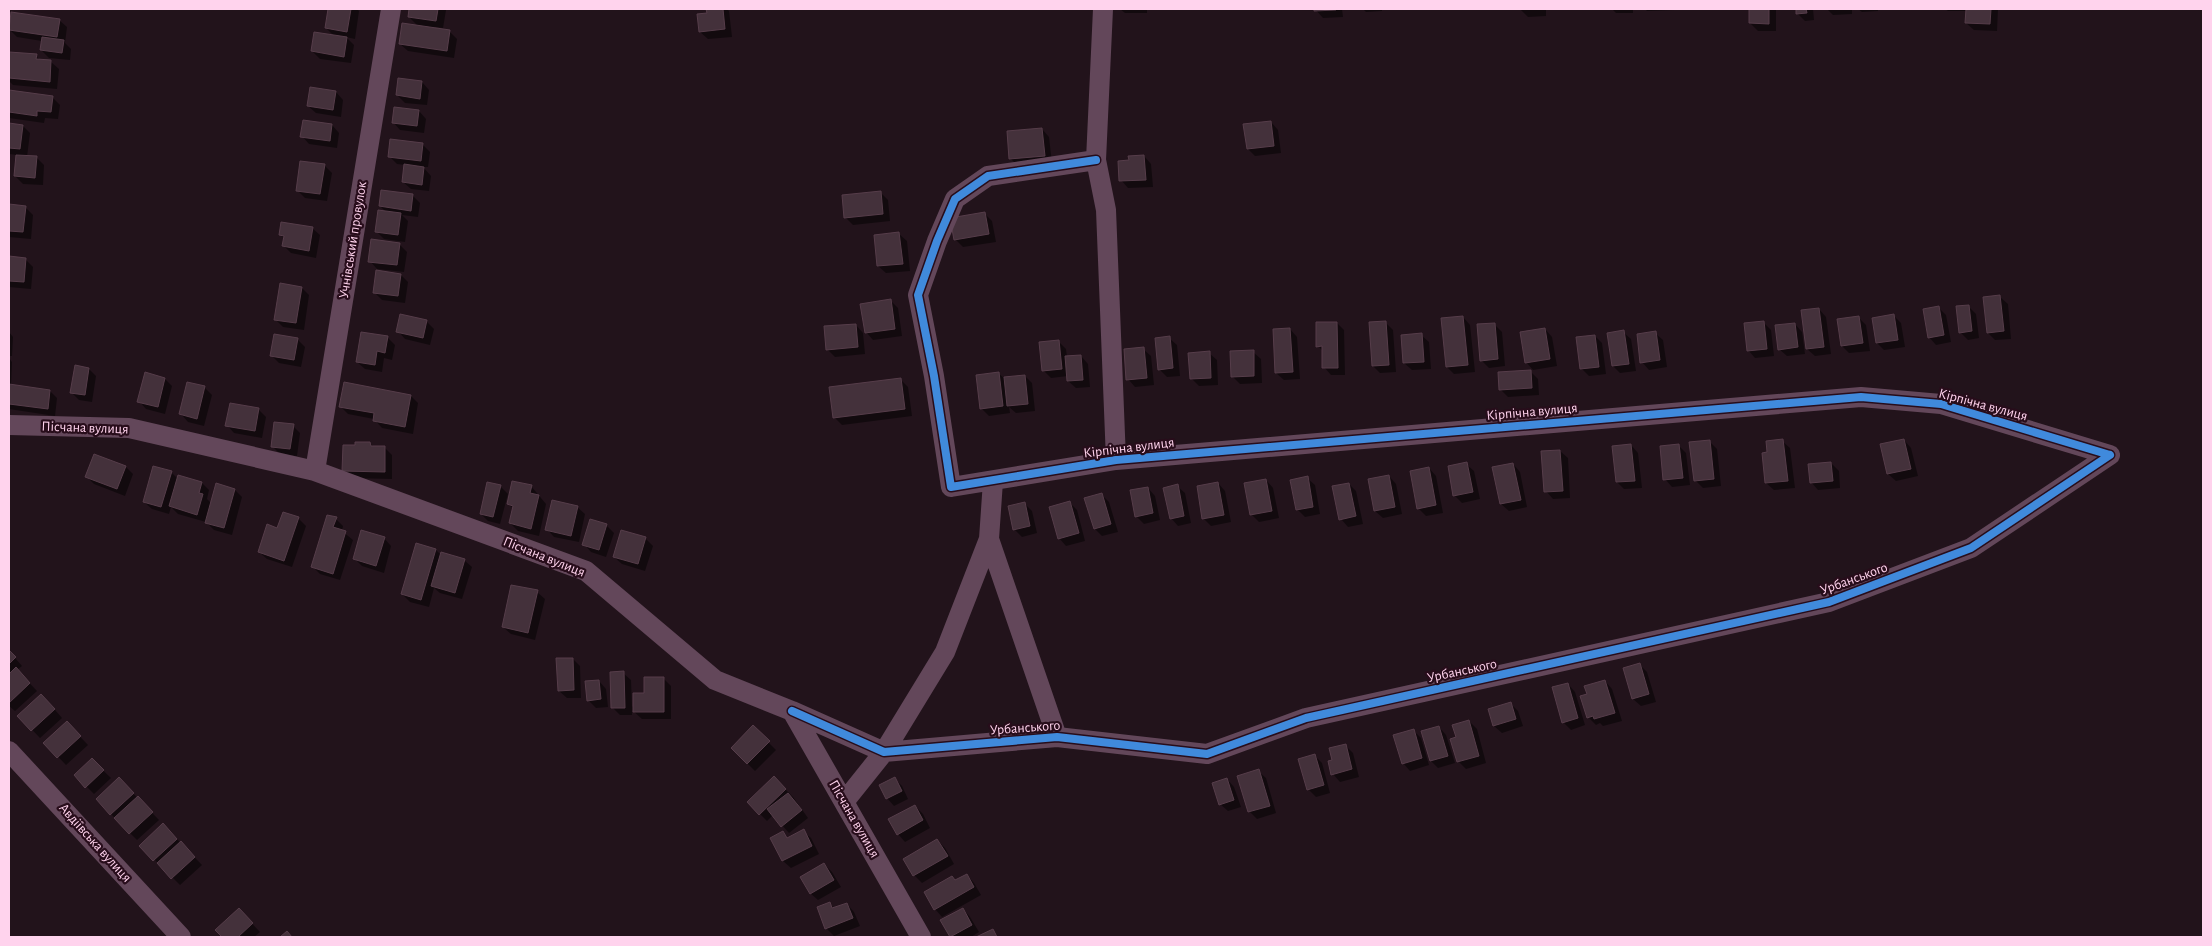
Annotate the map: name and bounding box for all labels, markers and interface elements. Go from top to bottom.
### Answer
street label: Учнівський провулок [337,180,369,299]
street label: Кiрпiчна вулиця [1937,386,2029,424]
street label: Кiрпiчна вулиця [1486,401,1578,423]
street label: Пiсчана вулиця [41,419,129,437]
street label: Кiрпiчна вулиця [1083,435,1175,461]
street label: Пiсчана вулиця [501,534,587,580]
street label: Урбанського [1818,560,1890,598]
street label: Урбанського [1426,657,1498,685]
street label: Урбанського [989,719,1061,737]
street label: Пiсчана вулиця [826,778,882,860]
street label: Авдіївська вулиця [56,801,134,885]

